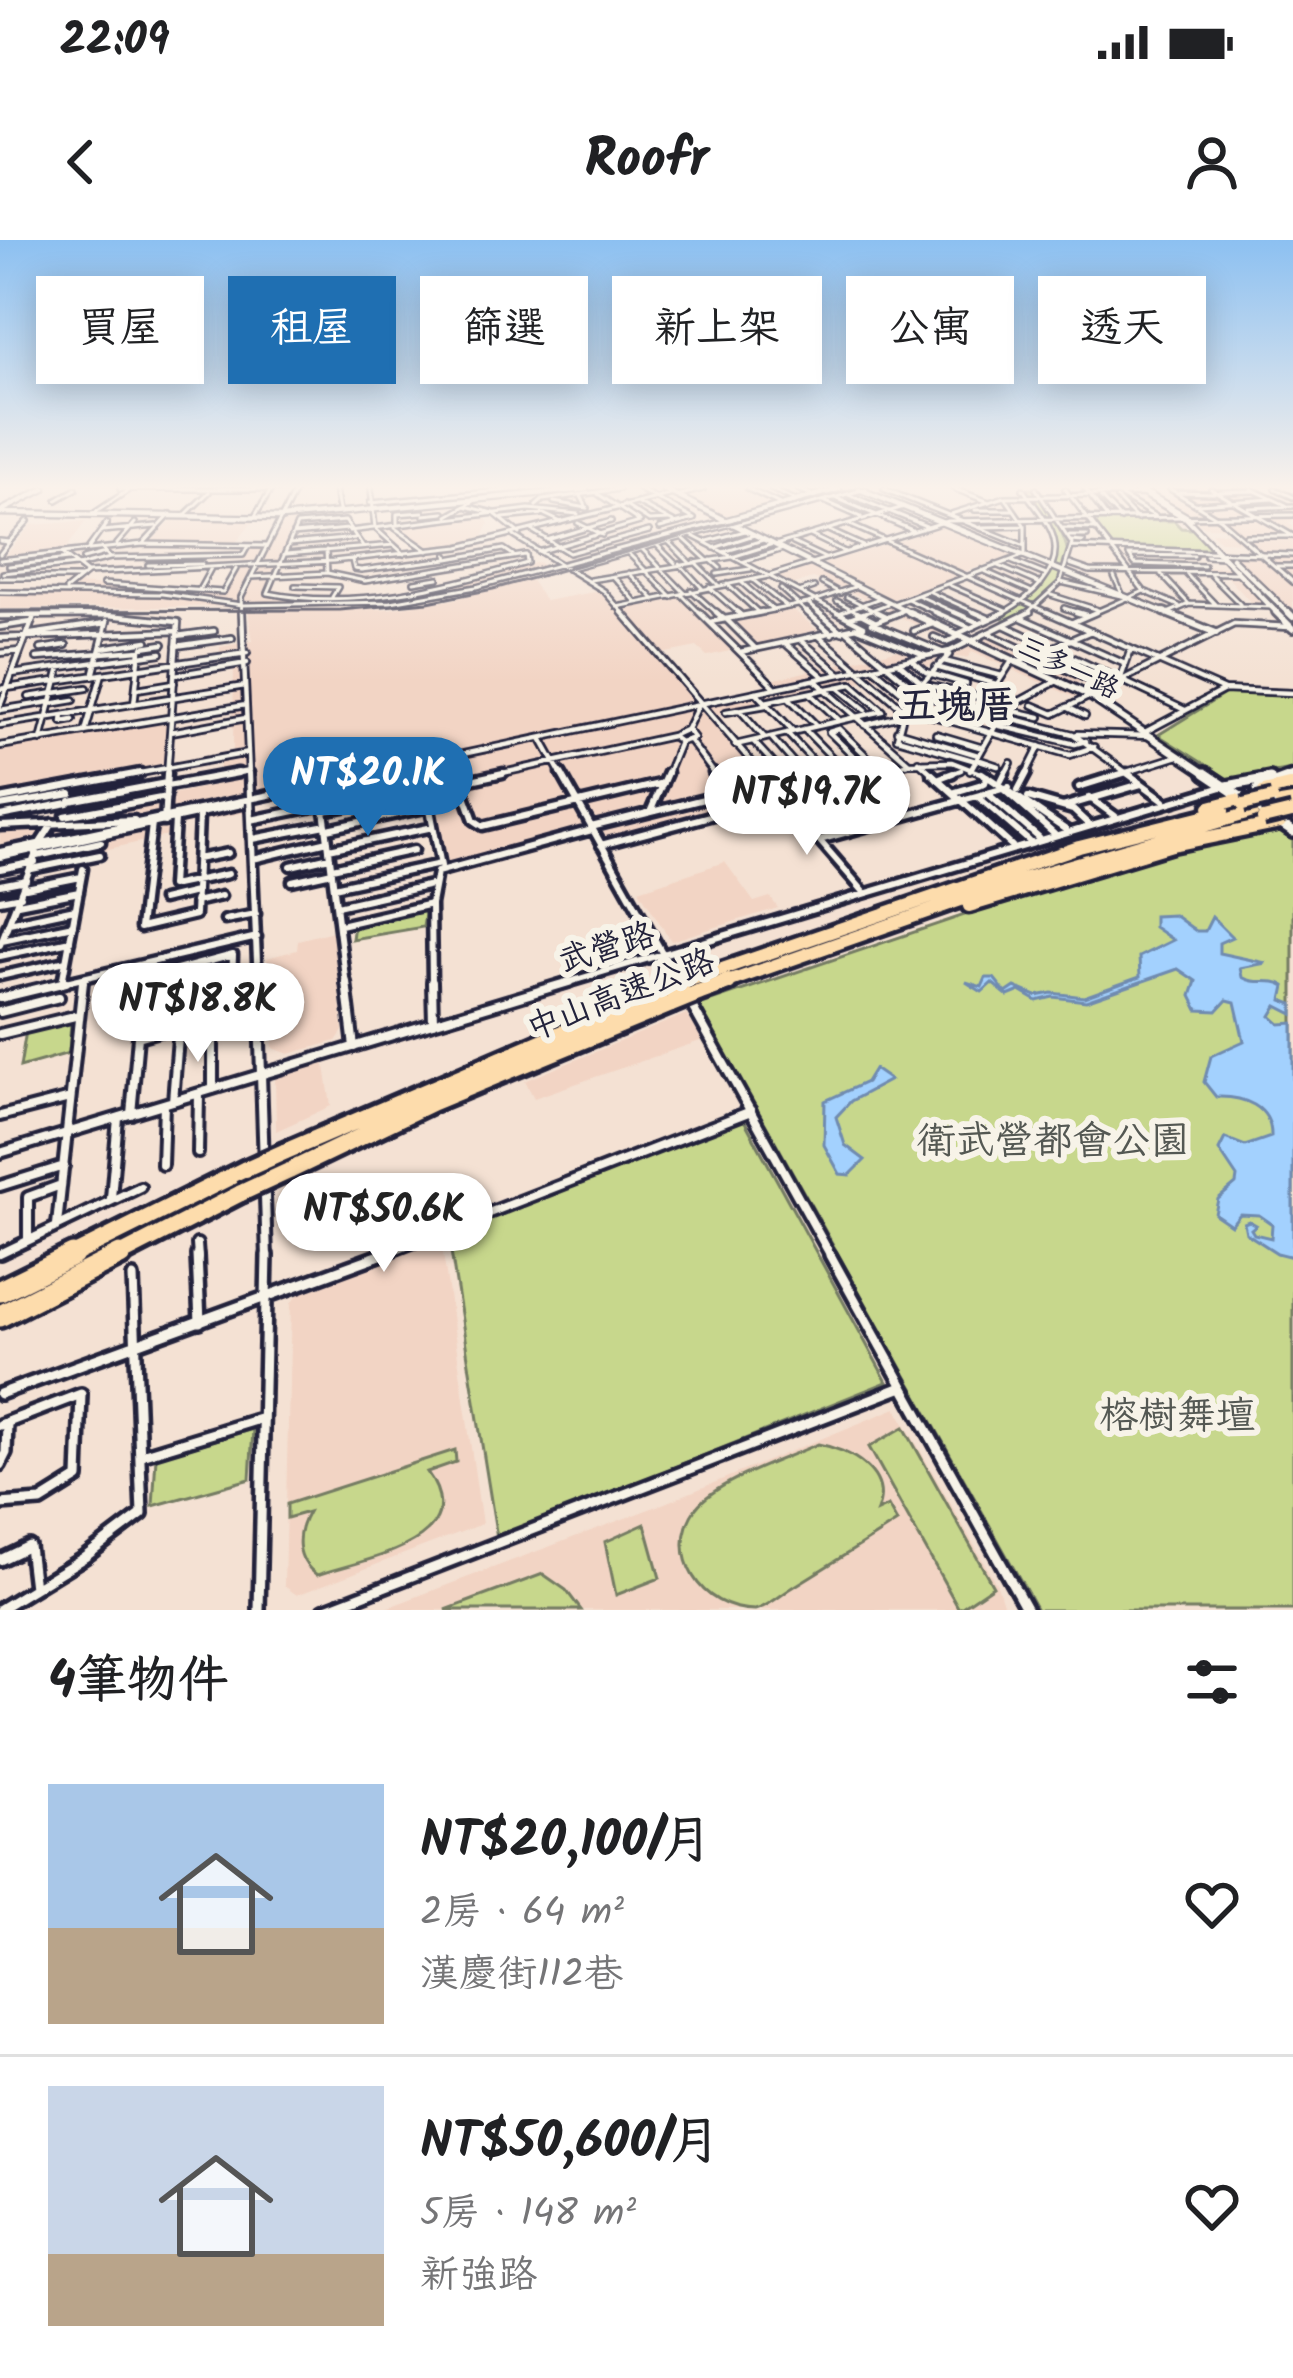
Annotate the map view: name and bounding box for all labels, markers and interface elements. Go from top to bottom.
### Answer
text: 22:09 [60,6,169,78]
text: Roofr [584,119,709,205]
icon: back [48,129,114,195]
icon: person [1179,129,1245,195]
chip: 買屋 [36,276,204,384]
chip: 租屋 [228,276,396,384]
chip: 篩選 [420,276,588,384]
chip: 新上架 [612,276,822,384]
chip: 公寓 [846,276,1014,384]
chip: 透天 [1038,276,1206,384]
street label: 三多一路 [1010,625,1126,711]
district label: 五塊厝 [897,677,1015,739]
pin: NT$20.1K [244,737,492,839]
text: NT$20.1K [290,745,446,807]
pin: NT$19.7K [683,756,931,858]
text: NT$19.7K [731,764,883,826]
street label: 武營路 [552,910,662,989]
street label: 中山高速公路 [519,936,723,1056]
pin: NT$18.8K [74,963,322,1065]
text: NT$18.8K [118,971,278,1033]
park label: 衛武營都會公園 [916,1112,1190,1174]
pin: NT$50.6K [260,1173,508,1275]
text: NT$50.6K [303,1181,465,1243]
park label: 榕樹舞壇 [1099,1387,1255,1449]
text: 4筆物件 [48,1642,229,1723]
icon: filters [1179,1649,1245,1715]
text: NT$20,100/月 [420,1802,713,1883]
icon: home [144,1832,288,1976]
icon: heart [1179,1871,1245,1937]
text: 2房 · 64 m² [420,1883,624,1945]
text: 漢慶街112巷 [420,1945,623,2007]
text: NT$50,600/月 [420,2103,721,2184]
icon: home [144,2134,288,2278]
icon: heart [1179,2173,1245,2239]
text: 5房 · 148 m² [420,2184,636,2246]
text: 新強路 [420,2246,537,2308]

